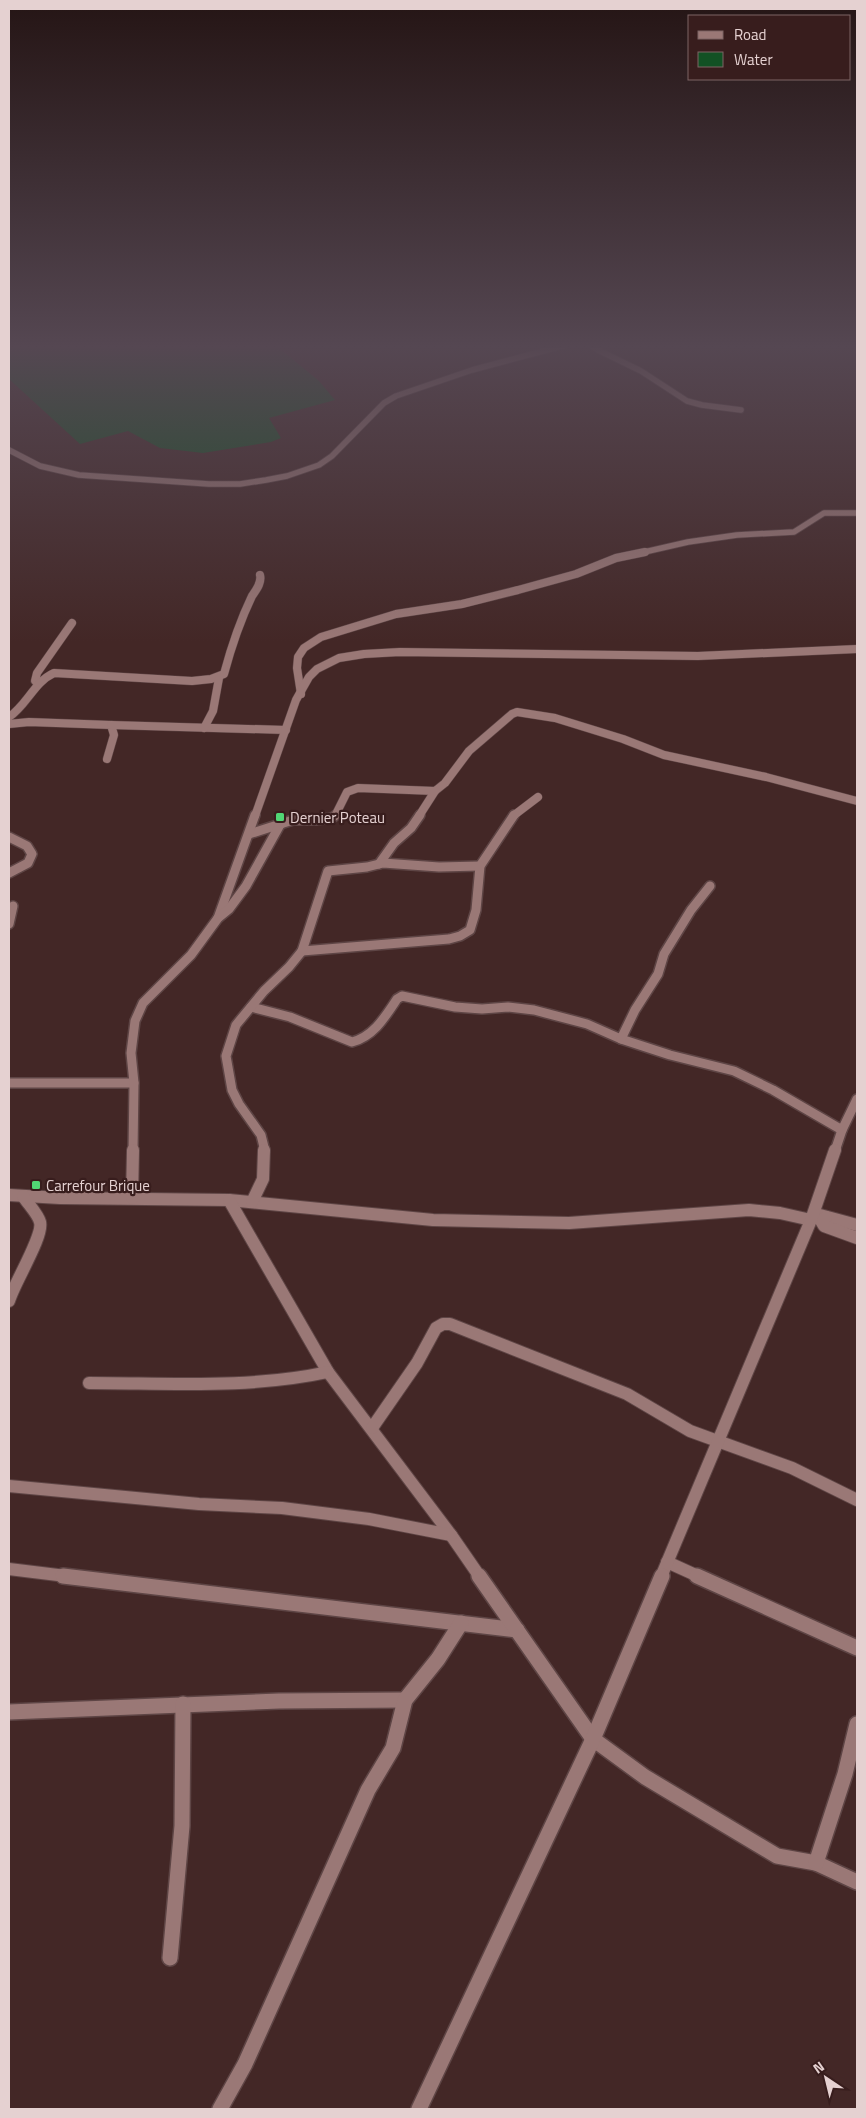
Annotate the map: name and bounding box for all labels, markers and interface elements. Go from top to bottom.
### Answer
legend [688,15,851,80]
text: Road [734,23,766,46]
text: Water [734,48,773,71]
place label: Dernier Poteau [290,806,385,829]
marker: Dernier Poteau [274,811,286,823]
place label: Carrefour Brique [46,1174,150,1197]
marker: Carrefour Brique [30,1179,42,1191]
north arrow [801,2053,851,2103]
text: N [808,2056,828,2078]

